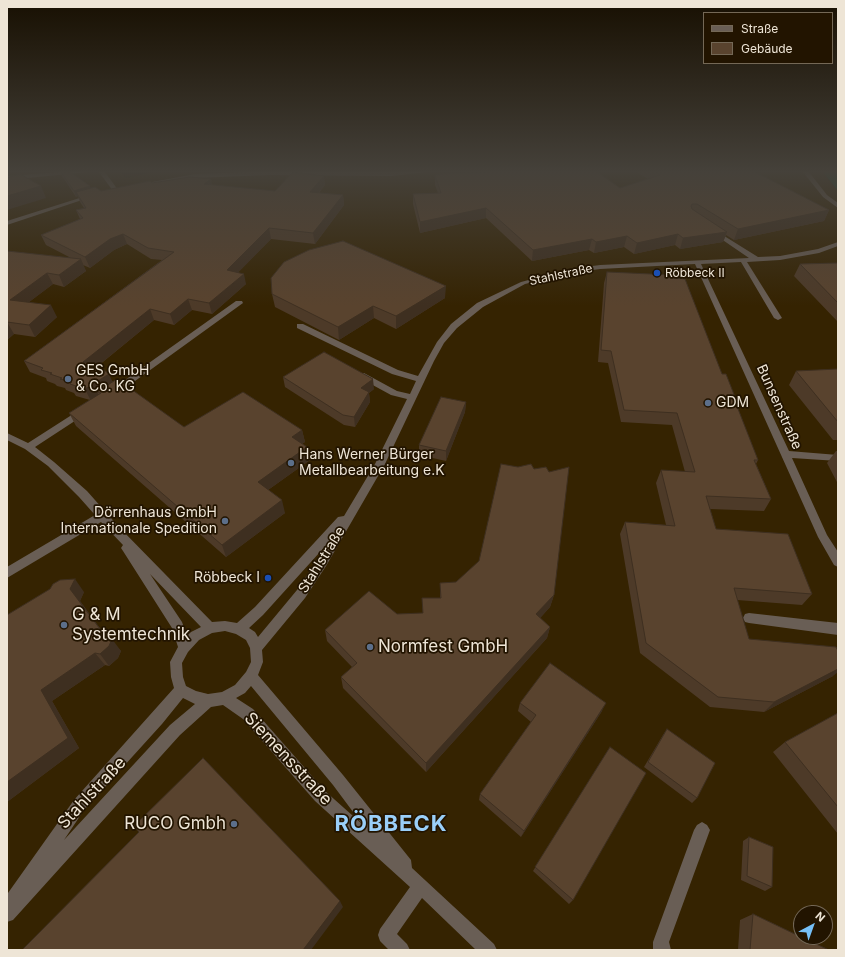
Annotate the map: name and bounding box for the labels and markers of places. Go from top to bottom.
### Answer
place label: Röbbeck II [665,266,725,280]
marker: Röbbeck II [652,268,662,278]
place label: GES GmbH & Co. KG [76,363,149,396]
marker: GES GmbH & Co. KG [63,374,73,384]
place label: GDM [716,395,749,411]
marker: GDM [703,398,713,408]
place label: Hans Werner Bürger Metallbearbeitung e.K [299,447,445,480]
marker: Hans Werner Bürger Metallbearbeitung e.K [286,458,296,468]
place label: Dörrenhaus GmbH Internationale Spedition [60,505,217,538]
marker: Dörrenhaus GmbH Internationale Spedition [220,516,230,526]
place label: Röbbeck I [194,570,260,586]
marker: Röbbeck I [263,573,273,583]
place label: G & M Systemtechnik [72,605,190,645]
marker: G & M Systemtechnik [59,620,69,630]
place label: Normfest GmbH [378,637,508,657]
marker: Normfest GmbH [365,642,375,652]
place label: RUCO Gmbh [124,814,226,834]
marker: RUCO Gmbh [229,819,239,829]

